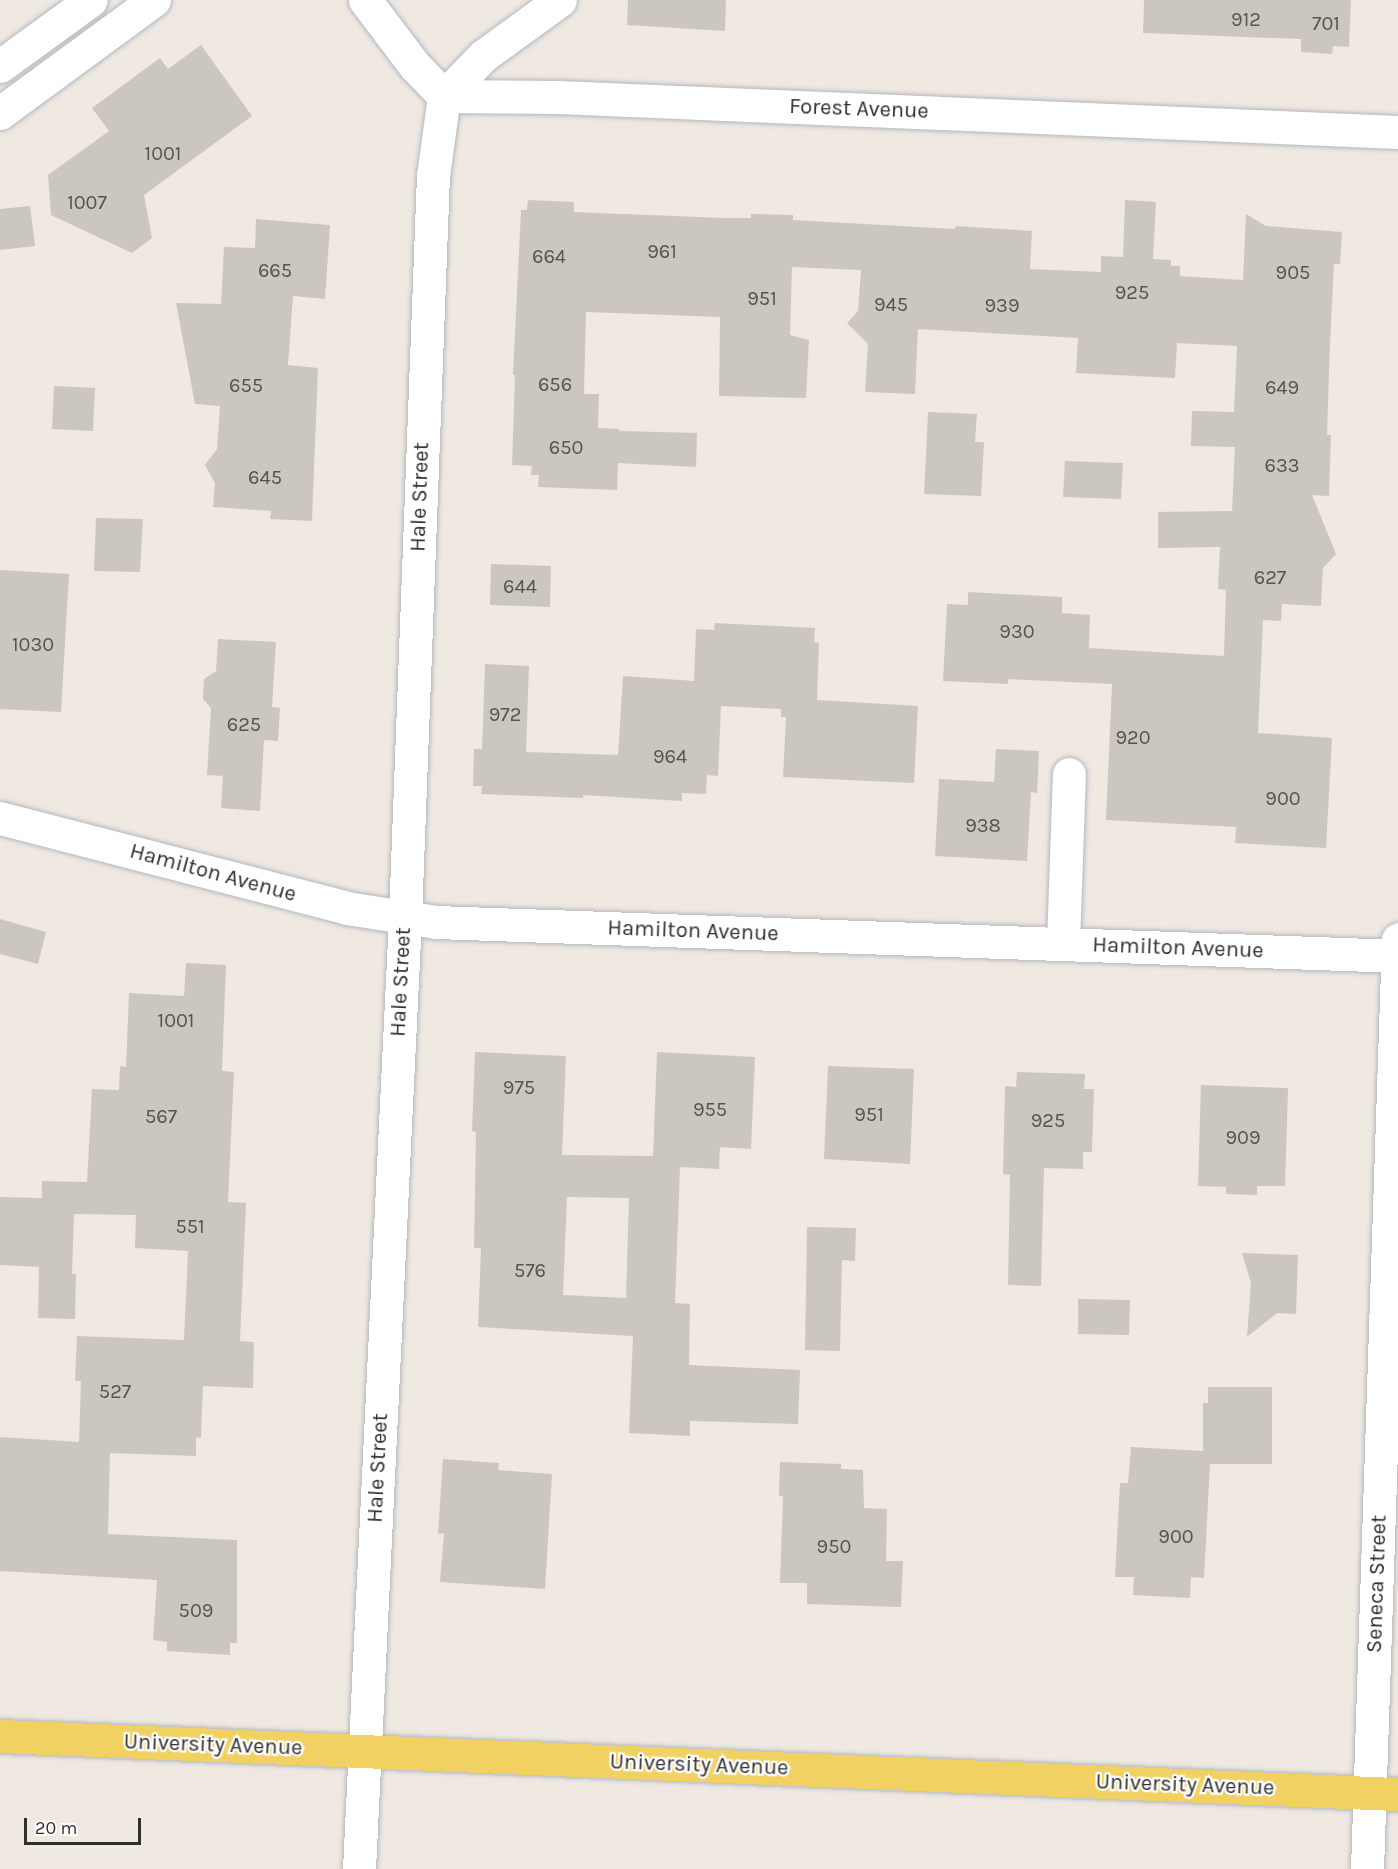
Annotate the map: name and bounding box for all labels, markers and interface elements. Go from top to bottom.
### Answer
house number: 912 [1231,7,1261,31]
house number: 701 [1312,11,1340,35]
street label: Forest Avenue [789,93,929,125]
house number: 1001 [145,141,181,165]
house number: 1007 [67,190,107,214]
house number: 961 [647,239,677,263]
house number: 664 [532,244,566,268]
house number: 665 [258,258,292,282]
house number: 905 [1276,260,1310,284]
house number: 925 [1115,280,1149,304]
house number: 951 [747,286,777,310]
house number: 945 [874,292,908,316]
house number: 939 [984,293,1020,317]
house number: 656 [538,372,572,396]
house number: 655 [229,373,263,397]
house number: 649 [1265,375,1299,399]
house number: 650 [549,435,583,459]
street label: Hale Street [405,442,435,552]
house number: 633 [1264,453,1300,477]
house number: 645 [248,465,282,489]
house number: 627 [1254,565,1286,589]
house number: 644 [503,574,537,598]
house number: 930 [999,619,1035,643]
house number: 1030 [12,632,54,656]
house number: 972 [489,702,521,726]
house number: 625 [227,712,261,736]
house number: 920 [1115,725,1151,749]
house number: 964 [653,744,687,768]
house number: 900 [1265,786,1301,810]
house number: 938 [965,813,1001,837]
street label: Hamilton Avenue [127,838,299,908]
street label: Hamilton Avenue [607,915,779,947]
street label: Hale Street [385,926,417,1038]
street label: Hamilton Avenue [1092,932,1264,964]
house number: 1001 [158,1008,194,1032]
house number: 975 [503,1075,535,1099]
house number: 955 [693,1097,727,1121]
house number: 951 [854,1102,884,1126]
house number: 567 [145,1104,177,1128]
house number: 925 [1031,1108,1065,1132]
house number: 909 [1225,1125,1261,1149]
house number: 551 [175,1214,205,1238]
house number: 576 [514,1258,546,1282]
house number: 527 [99,1379,131,1403]
street label: Hale Street [362,1412,394,1524]
street label: Seneca Street [1361,1514,1393,1654]
house number: 900 [1158,1524,1194,1548]
house number: 950 [817,1534,851,1558]
house number: 509 [179,1598,213,1622]
street label: University Avenue [123,1729,303,1761]
street label: University Avenue [609,1749,789,1781]
street label: University Avenue [1095,1769,1275,1801]
scale bar [27,1806,144,1844]
text: 20 m [35,1817,77,1839]

